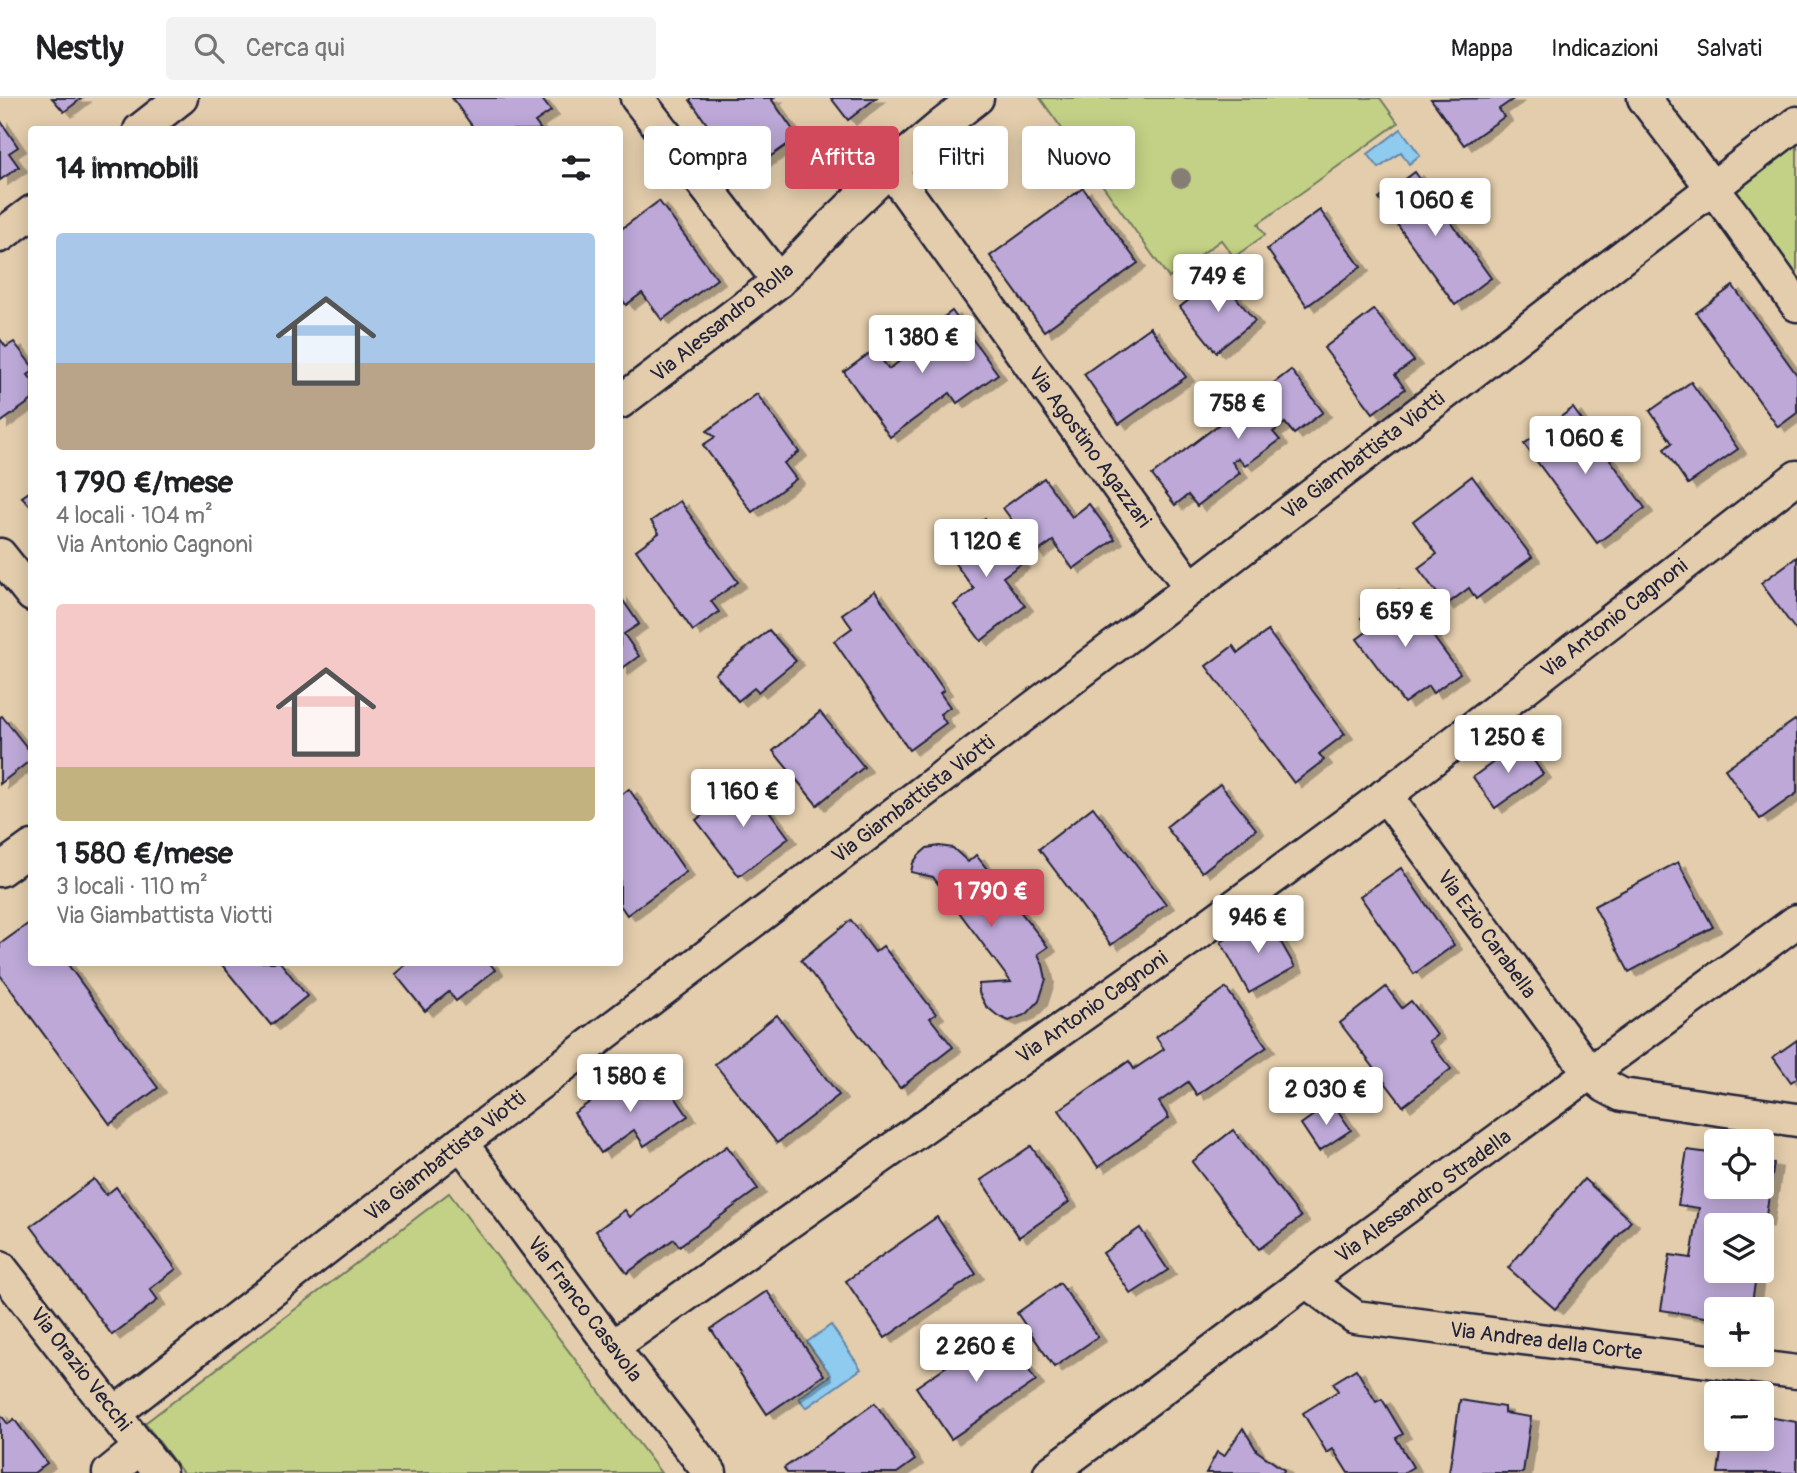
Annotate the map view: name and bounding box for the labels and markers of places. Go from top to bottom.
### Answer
pin: 1 060 € [1370,178,1500,238]
pin: 749 € [1169,254,1267,314]
pin: 1 380 € [857,316,987,375]
pin: 758 € [1189,382,1287,441]
pin: 1 060 € [1520,416,1650,476]
pin: 1 120 € [921,519,1051,579]
pin: 659 € [1356,589,1454,649]
pin: 1 250 € [1443,716,1573,775]
pin: 1 160 € [678,770,808,829]
pin: 1 790 € [926,870,1056,929]
pin: 946 € [1209,896,1307,955]
pin: 1 580 € [565,1054,695,1114]
pin: 2 030 € [1261,1068,1391,1127]
pin: 2 260 € [911,1324,1041,1384]

